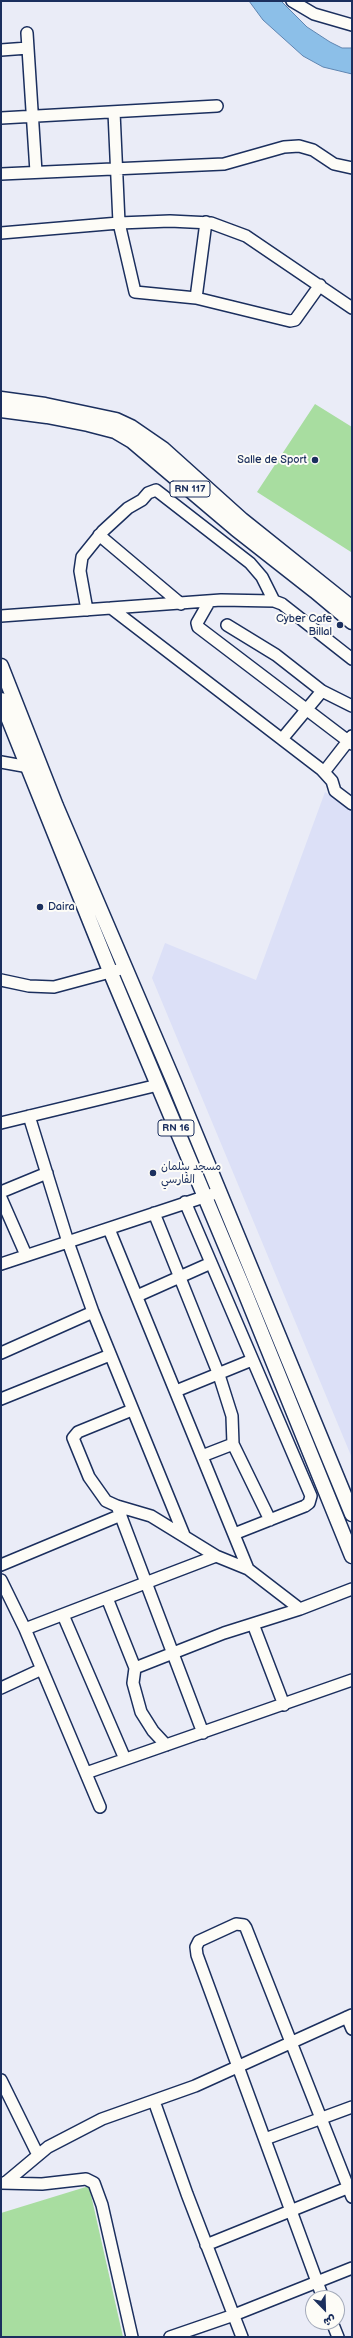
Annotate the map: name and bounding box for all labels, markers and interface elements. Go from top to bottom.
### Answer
place label: Salle de Sport [237,453,307,467]
marker: Salle de Sport [310,455,320,465]
road number: RN 117 [170,481,210,497]
place label: Cyber Cafe Billal [276,612,332,638]
marker: Cyber Cafe Billal [335,620,345,630]
place label: Daira [48,900,75,914]
marker: Daira [35,902,45,912]
road number: RN 16 [158,1120,194,1136]
place label: مسجد سلمان الفارسي [161,1160,221,1186]
marker: مسجد سلمان الفارسي [148,1168,158,1178]
north arrow [305,2290,345,2330]
text: ش [321,2312,338,2329]

